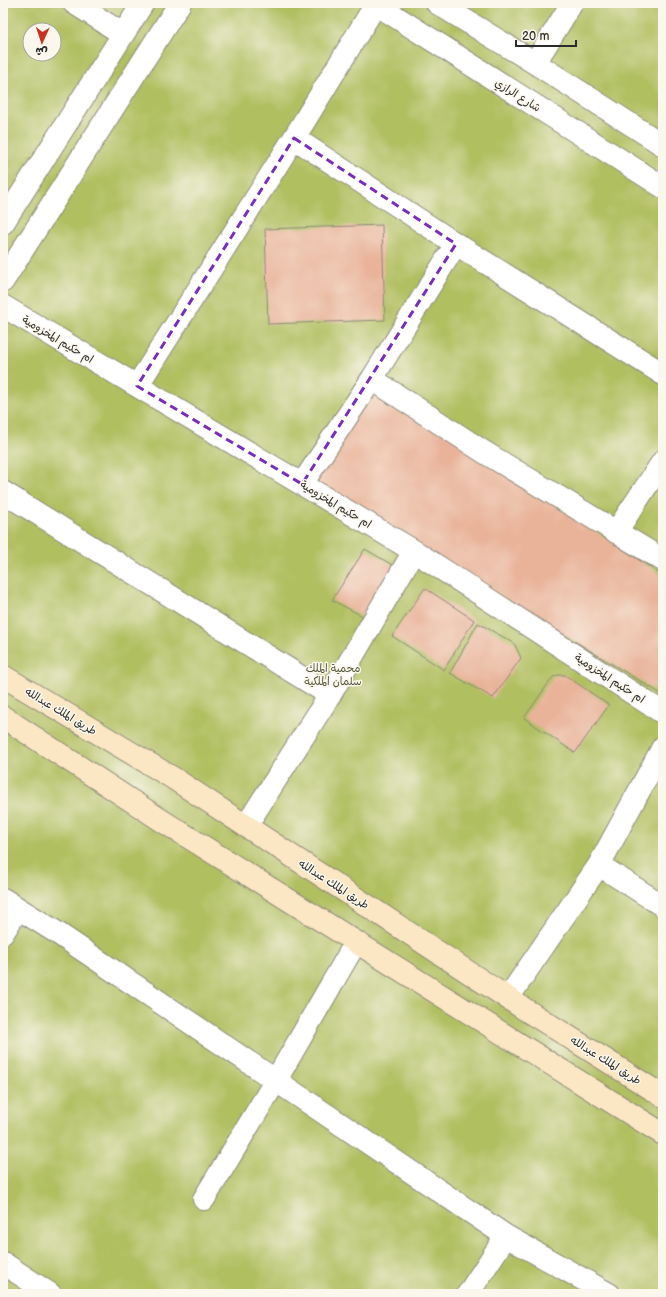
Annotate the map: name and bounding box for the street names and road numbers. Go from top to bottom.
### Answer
street label: شارع الرازي [491,76,543,116]
street label: ام حكيم المخزومية [19,313,96,368]
street label: ام حكيم المخزومية [297,478,374,533]
street label: ام حكيم المخزومية [571,651,647,708]
street label: طريق الملك عبدالله [22,685,99,739]
street label: طريق الملك عبدالله [296,857,371,913]
street label: طريق الملك عبدالله [567,1033,644,1088]

